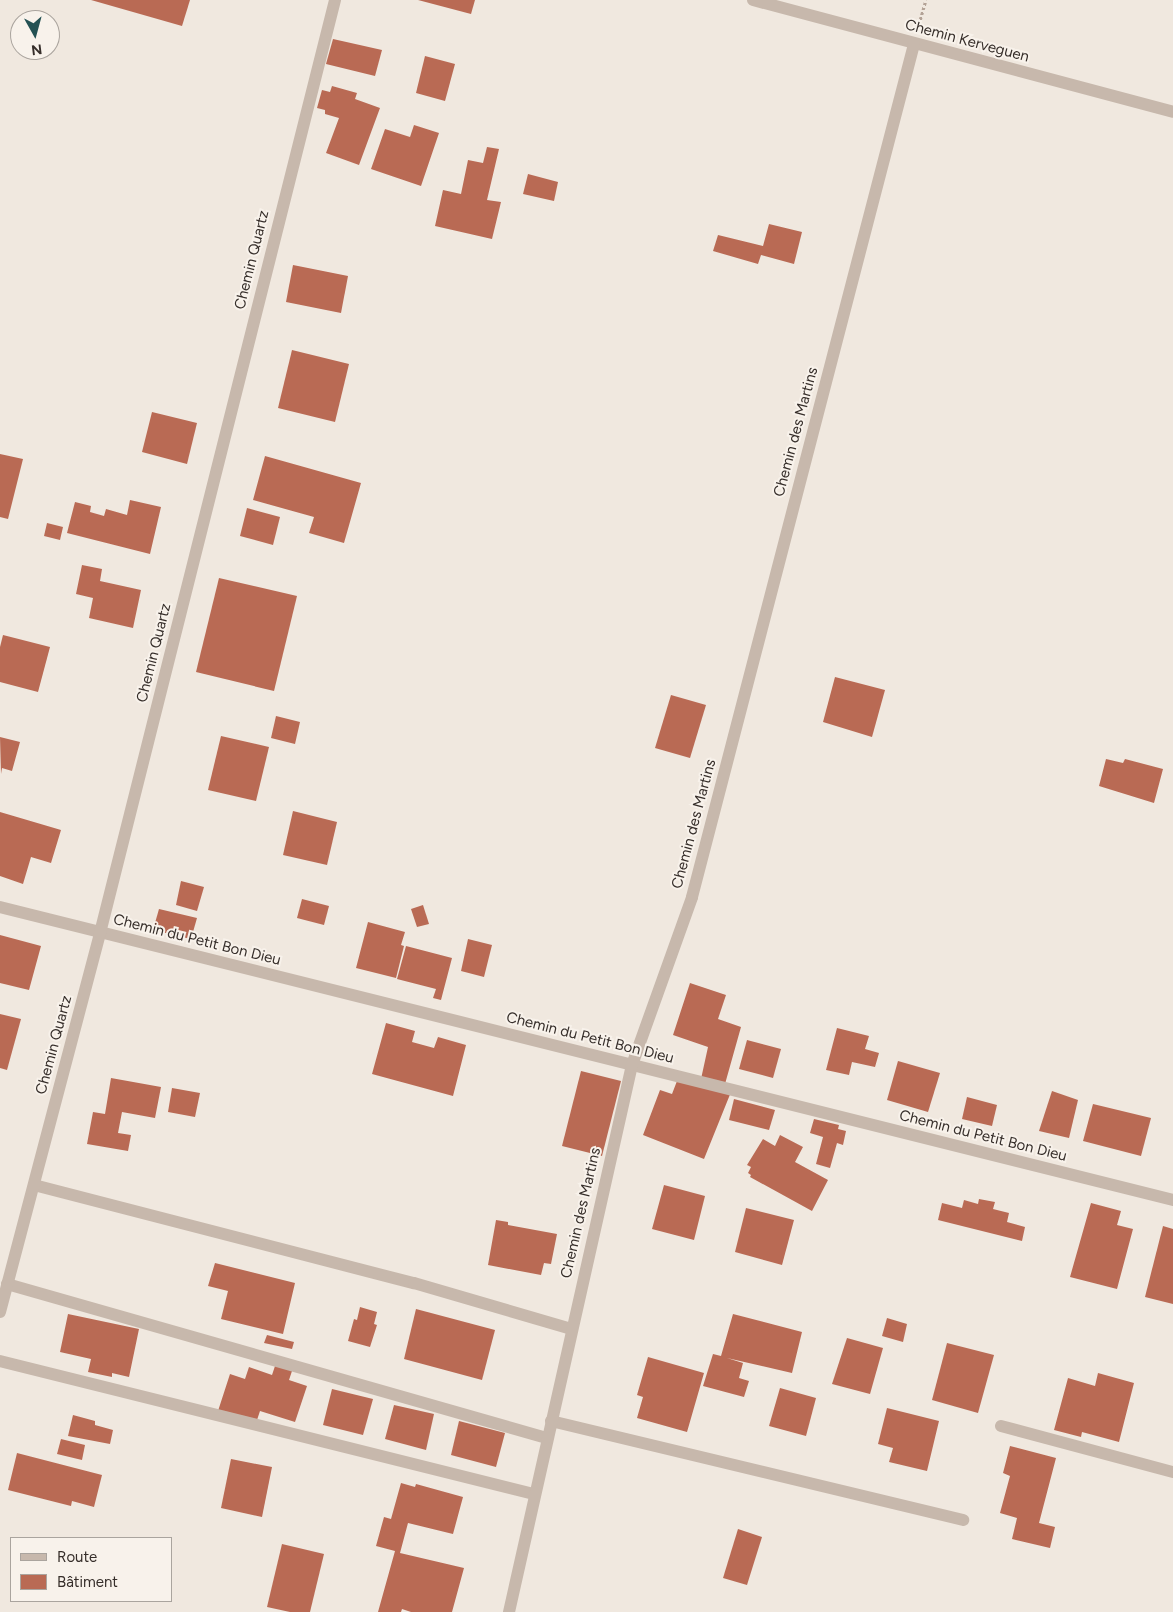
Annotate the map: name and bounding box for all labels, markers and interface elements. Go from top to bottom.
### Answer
north arrow [10,10,60,60]
street label: Chemin Kerveguen [903,16,1031,66]
text: N [30,40,43,58]
street label: Chemin Quartz [231,209,273,311]
street label: Chemin des Martins [770,365,822,499]
street label: Chemin Quartz [133,602,175,704]
street label: Chemin des Martins [668,757,720,891]
street label: Chemin du Petit Bon Dieu [111,910,283,970]
street label: Chemin Quartz [32,994,76,1096]
street label: Chemin du Petit Bon Dieu [504,1008,676,1068]
street label: Chemin du Petit Bon Dieu [897,1106,1069,1166]
street label: Chemin des Martins [557,1146,605,1280]
legend [10,1537,172,1602]
text: Route [57,1548,97,1566]
text: Bâtiment [57,1573,118,1591]

